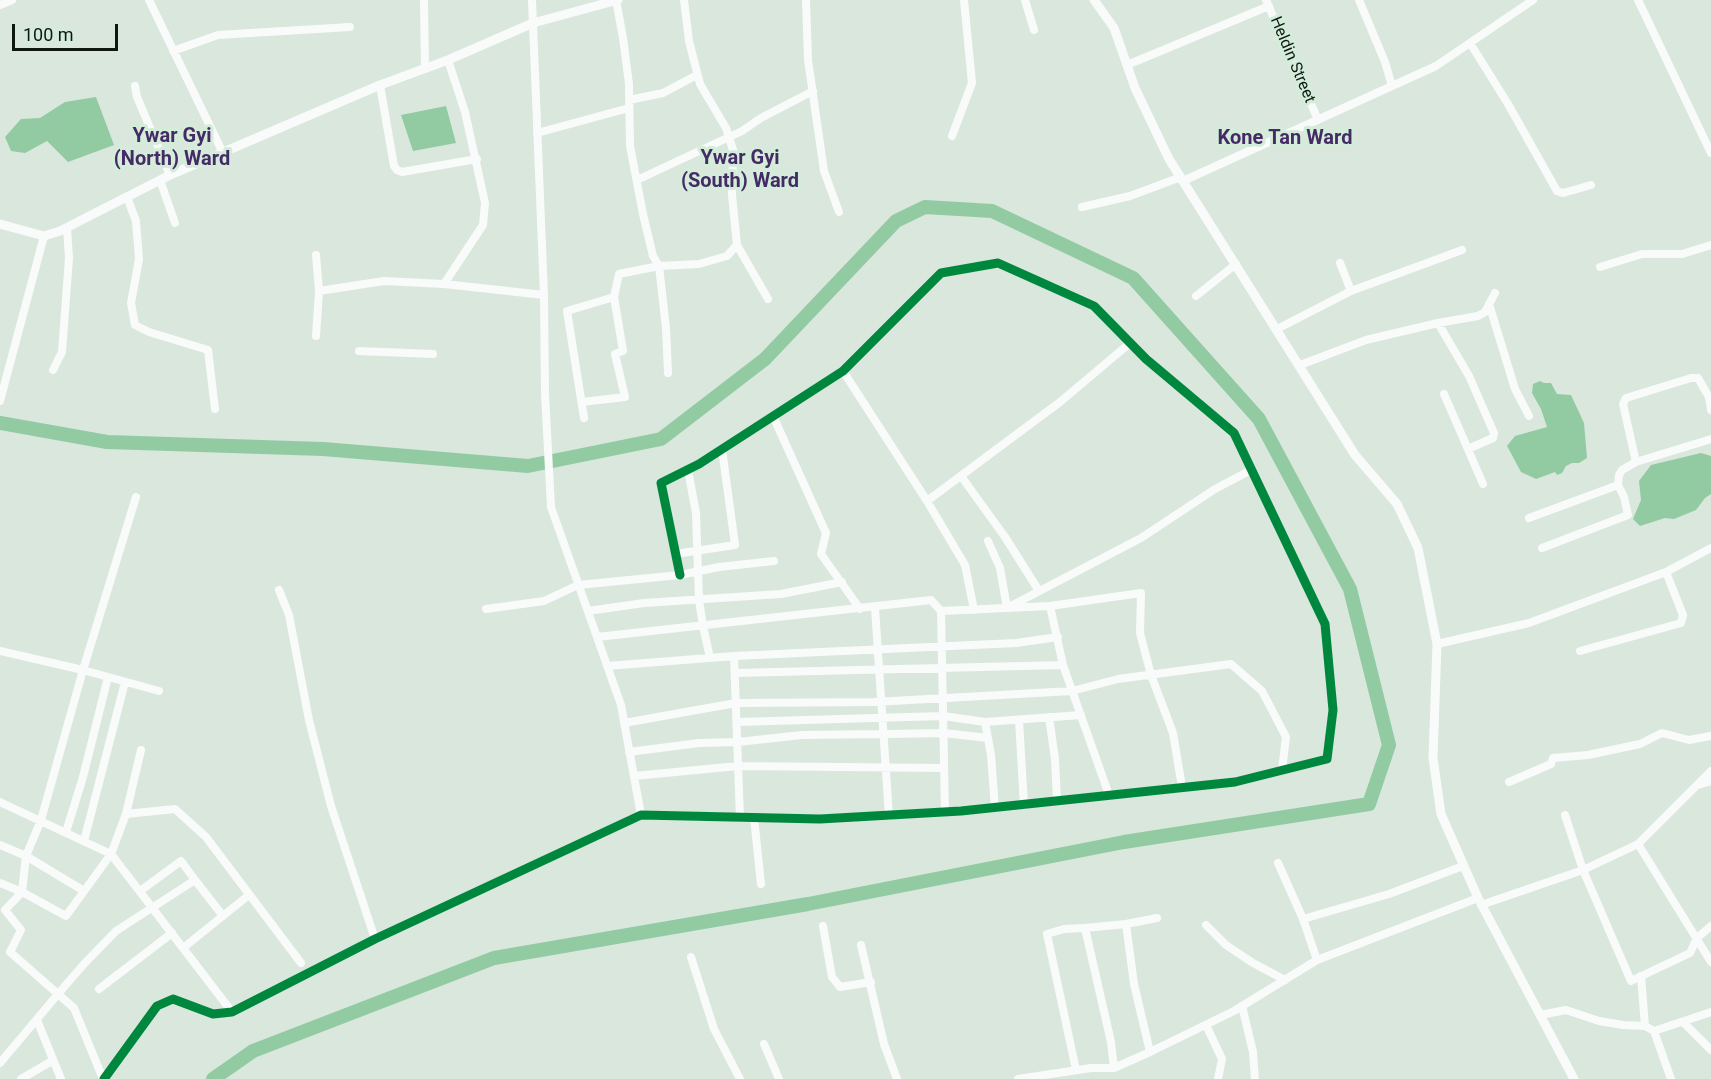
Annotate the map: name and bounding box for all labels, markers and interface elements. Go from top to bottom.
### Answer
scale bar [15,12,122,50]
street label: Heldin Street [1265,14,1319,106]
text: 100 m [23,24,74,45]
district label: Ywar Gyi (North) Ward [114,125,230,172]
district label: Kone Tan Ward [1218,127,1352,151]
district label: Ywar Gyi (South) Ward [681,147,799,194]

